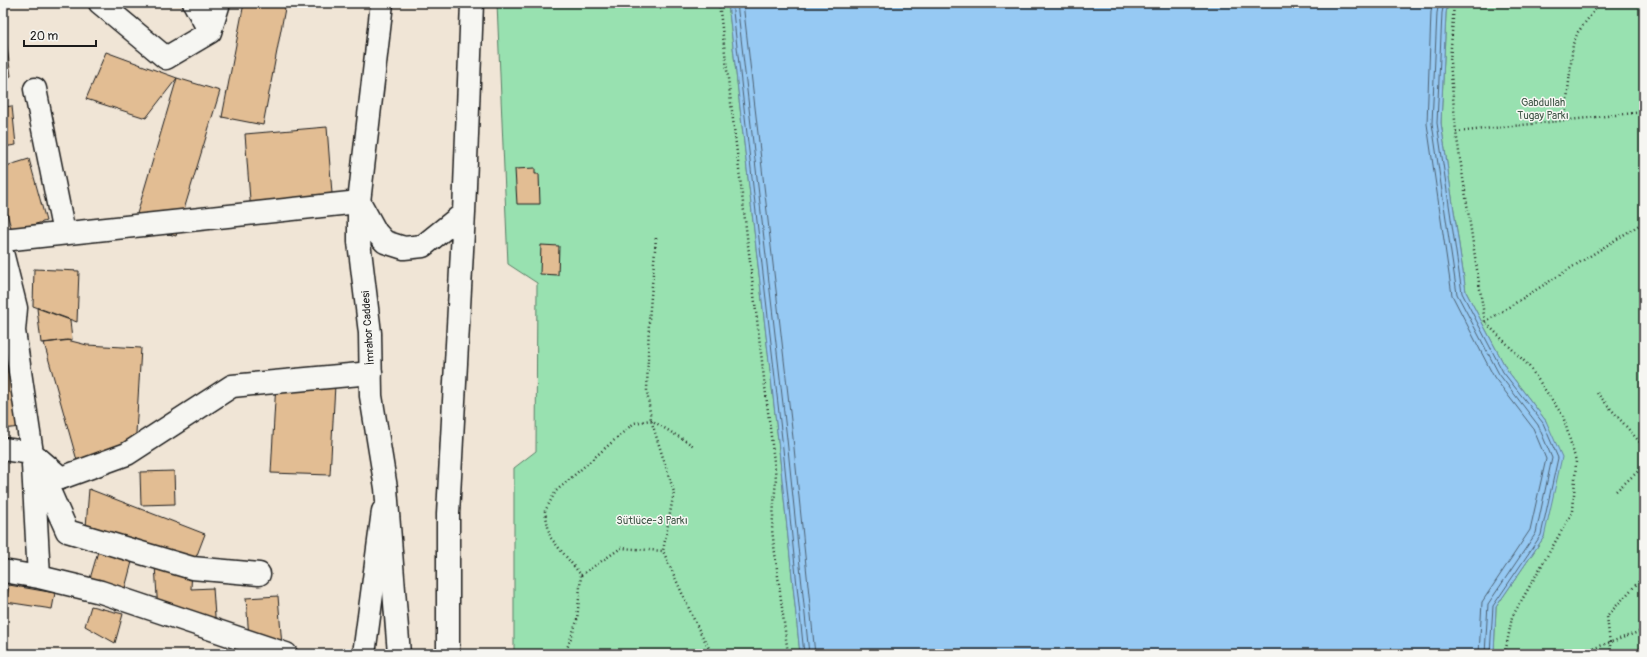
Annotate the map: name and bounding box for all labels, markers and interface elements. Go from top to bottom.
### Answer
scale bar [24,22,96,48]
text: 20 m [30,29,59,44]
park label: Gabdullah Tugay Parkı [1517,96,1569,122]
street label: İmrahor Caddesi [359,290,377,366]
park label: Sütlüce-3 Parkı [616,514,688,527]

